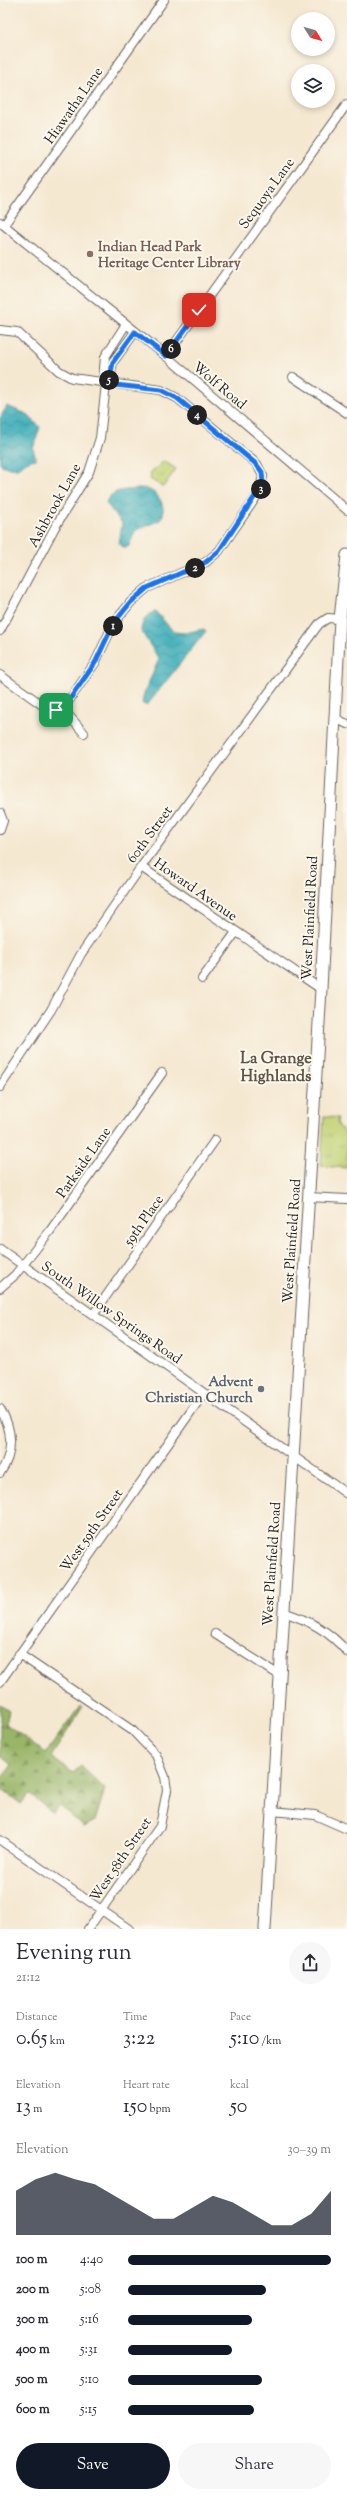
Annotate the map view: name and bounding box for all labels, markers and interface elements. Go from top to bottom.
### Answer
north arrow [291,12,335,56]
map controls [291,12,335,108]
street label: Hiawatha Lane [41,64,109,149]
button: layers [291,64,335,108]
street label: Sequoya Lane [235,154,300,234]
place label: Indian Head Park Heritage Center Library [98,238,241,274]
marker: Indian Head Park Heritage Center Library [85,249,95,259]
pin [182,293,216,327]
icon: check [188,299,210,321]
pin: 6 [161,339,181,359]
text: 6 [168,341,174,357]
street label: Wolf Road [187,358,250,415]
pin: 5 [99,370,119,390]
text: 5 [107,372,111,388]
pin: 4 [187,405,207,425]
text: 4 [194,407,200,423]
street label: Ashbrook Lane [24,460,87,552]
pin: 3 [251,479,271,499]
text: 3 [259,481,263,497]
pin: 2 [185,558,205,578]
text: 2 [192,560,198,576]
pin: 1 [103,616,123,636]
text: 1 [111,618,115,634]
pin [39,693,73,727]
icon: arrive [45,699,67,721]
street label: 60th Street [123,802,178,868]
street label: Howard Avenue [149,854,241,927]
street label: West Plainfield Road [298,855,324,981]
district label: La Grange Highlands [240,1048,312,1089]
street label: Parkside Lane [53,1123,117,1203]
street label: West Plainfield Road [279,1178,307,1304]
street label: 59th Place [119,1191,170,1252]
street label: South Willow Springs Road [37,1257,185,1370]
place label: Advent Christian Church [145,1373,254,1409]
marker: Advent Christian Church [256,1384,266,1394]
street label: West 59th Street [56,1485,129,1577]
street label: West Plainfield Road [259,1501,287,1627]
street label: West 58th Street [86,1814,157,1906]
text: Evening run [16,1938,132,1970]
button: share [289,1942,331,1984]
text: 21:12 [16,1969,40,1987]
text: Distance [16,2009,57,2025]
text: Time [123,2009,147,2025]
text: Pace [230,2009,251,2025]
text: 0.65 [16,2025,47,2054]
text: 3:22 [123,2025,155,2054]
text: 5:10 [230,2025,259,2054]
text: km [47,2033,65,2049]
text: /km [259,2033,281,2049]
text: Elevation [16,2077,61,2093]
text: Heart rate [123,2077,170,2093]
text: kcal [230,2077,249,2093]
text: 13 [16,2093,31,2122]
text: 150 [123,2093,147,2122]
text: 50 [230,2093,247,2122]
text: m [31,2101,42,2117]
text: bpm [147,2101,171,2117]
text: Elevation [16,2141,69,2159]
text: 30–39 m [288,2141,331,2159]
text: 100 m [16,2251,48,2269]
text: 4:40 [80,2251,103,2269]
text: 200 m [16,2281,49,2299]
text: 5:08 [80,2281,101,2299]
text: 300 m [16,2311,48,2329]
text: 5:16 [80,2311,99,2329]
text: 400 m [16,2341,50,2359]
text: 5:31 [80,2341,98,2359]
text: 500 m [16,2371,48,2389]
text: 5:10 [80,2371,99,2389]
text: 600 m [16,2401,50,2419]
text: 5:15 [80,2401,97,2419]
button: Save [16,2443,170,2489]
button: Share [178,2443,331,2489]

